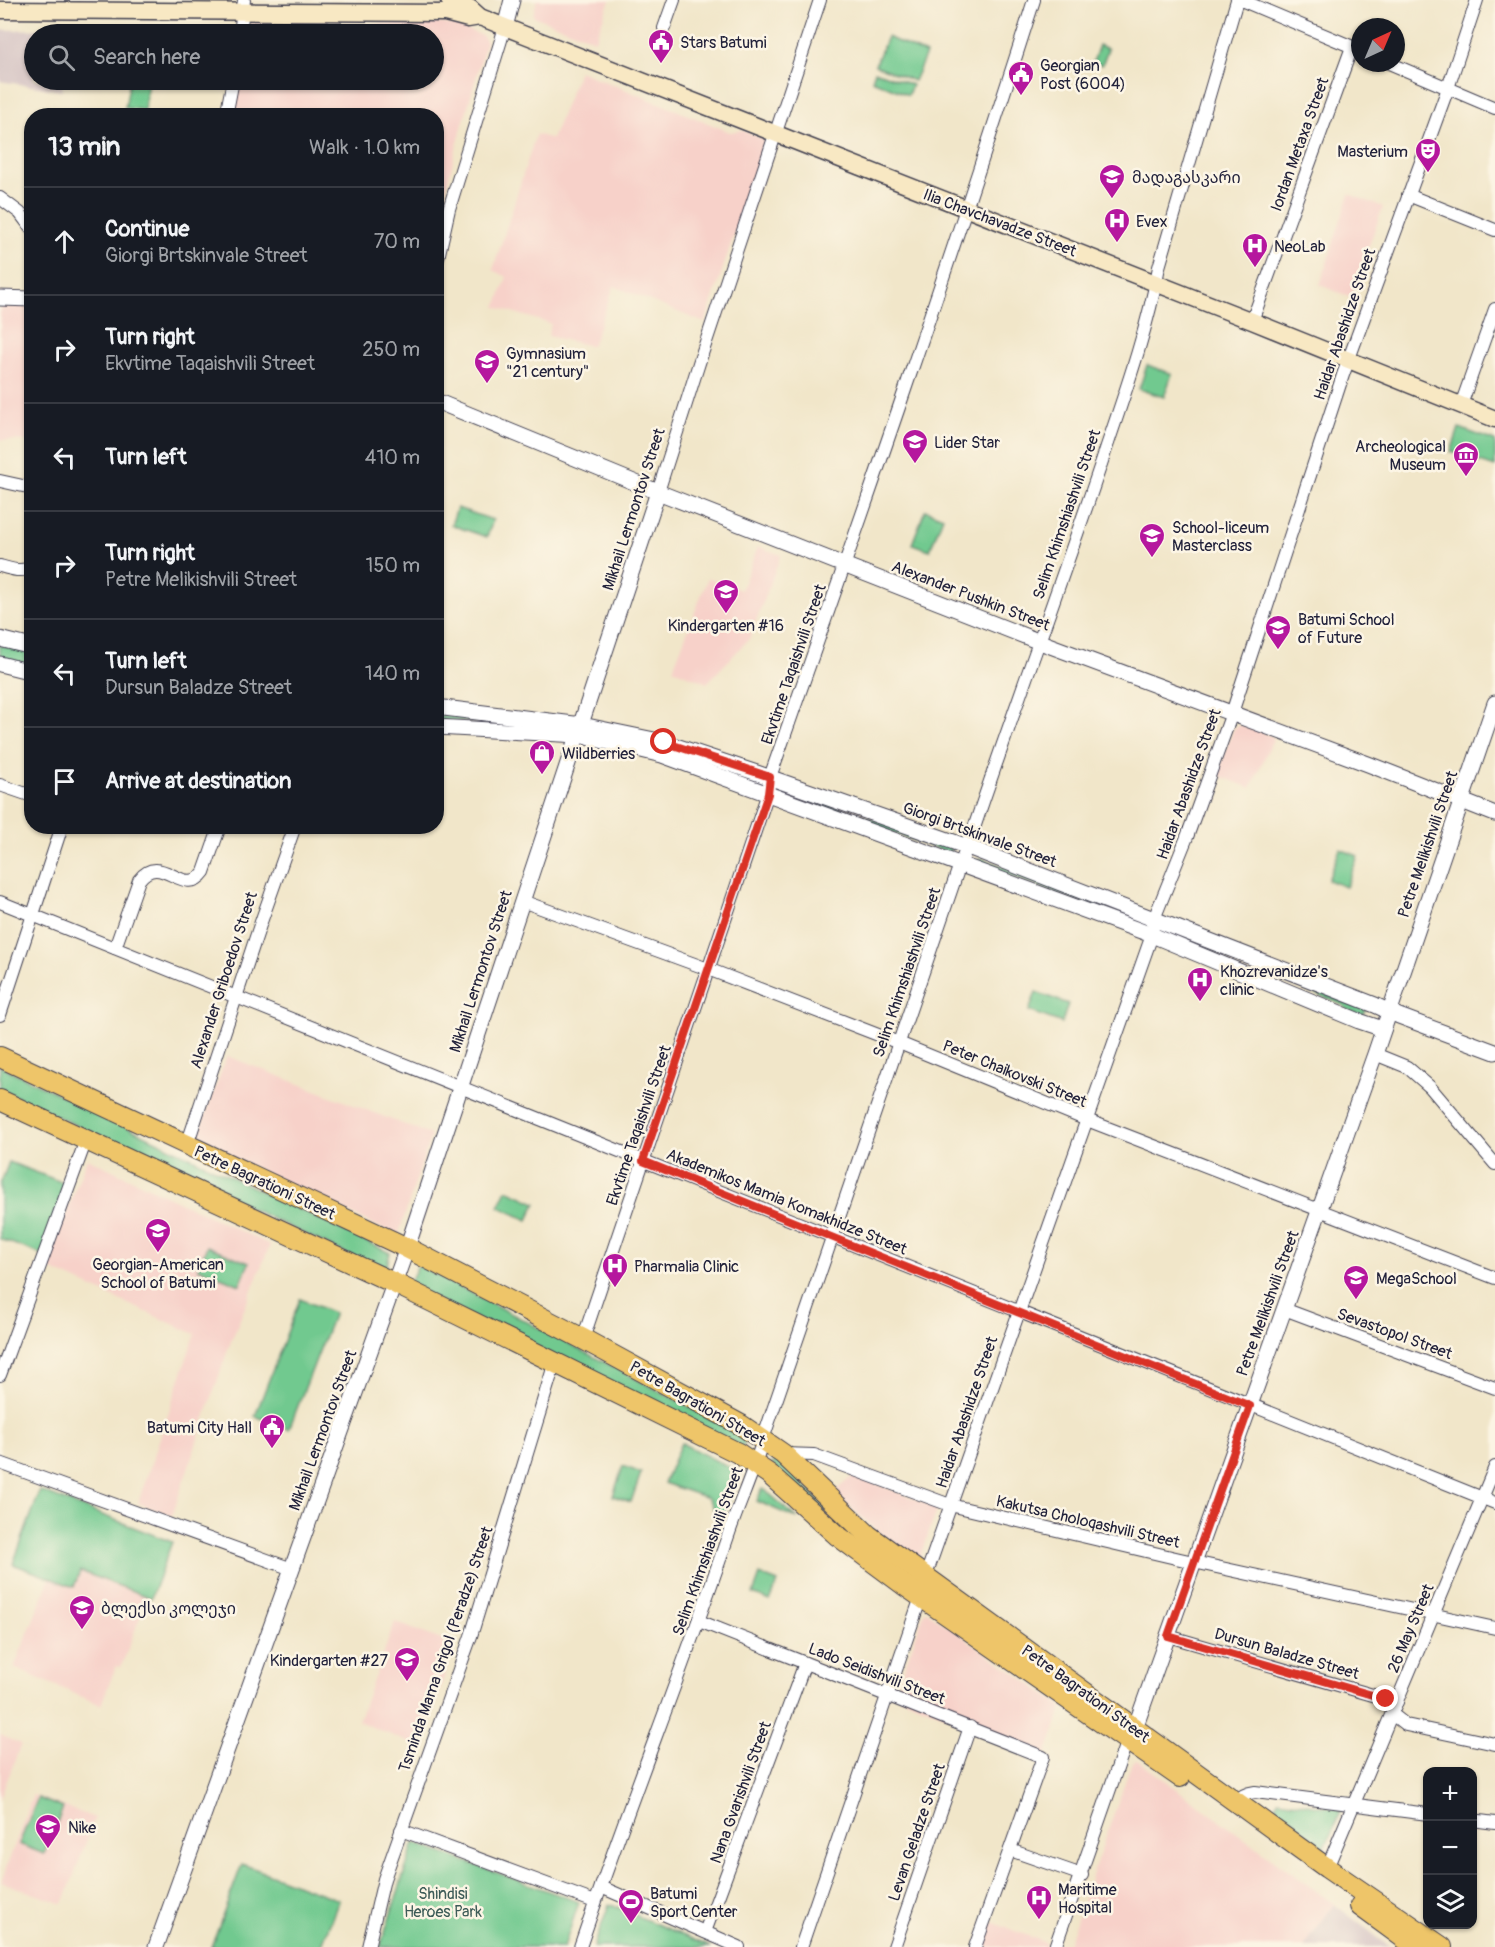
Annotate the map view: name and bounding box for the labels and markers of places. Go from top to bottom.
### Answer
public building icon: Stars Batumi [646,27,676,65]
place label: Stars Batumi [680,33,767,53]
place label: Georgian Post (6004) [1040,56,1126,94]
public building icon: Georgian Post (6004) [1006,59,1036,97]
theatre icon: Masterium [1413,136,1443,174]
place label: Masterium [1337,142,1408,162]
school or university icon: მადაგასკარი [1097,162,1127,200]
place label: მადაგასკარი [1132,168,1241,188]
hospital icon: Evex [1102,206,1132,244]
place label: Evex [1136,212,1167,232]
hospital icon: NeoLab [1240,231,1270,269]
place label: NeoLab [1274,237,1326,257]
place label: Gymnasium "21 century" [506,344,589,382]
school or university icon: Gymnasium "21 century" [472,347,502,385]
school or university icon: Lider Star [900,427,930,465]
place label: Lider Star [934,433,1000,453]
place label: Archeological Museum [1355,437,1446,475]
museum icon: Archeological Museum [1451,440,1481,478]
place label: School-liceum Masterclass [1172,518,1269,556]
school or university icon: School-liceum Masterclass [1137,521,1167,559]
school or university icon: Kindergarten #16 [711,577,741,615]
place label: Batumi School of Future [1298,610,1395,648]
school or university icon: Batumi School of Future [1263,613,1293,651]
place label: Kindergarten #16 [668,616,784,636]
shop icon: Wildberries [527,738,557,776]
place label: Wildberries [562,744,635,764]
place label: Khozrevanidze's clinic [1220,962,1328,1000]
hospital icon: Khozrevanidze's clinic [1185,965,1215,1003]
school or university icon: Georgian-American School of Batumi [143,1216,173,1254]
hospital icon: Pharmalia Clinic [600,1251,630,1289]
place label: Georgian-American School of Batumi [92,1255,224,1293]
place label: Pharmalia Clinic [634,1257,739,1277]
school or university icon: MegaSchool [1341,1263,1371,1301]
place label: MegaSchool [1376,1269,1457,1289]
public building icon: Batumi City Hall [257,1412,287,1450]
place label: Batumi City Hall [147,1418,252,1438]
school or university icon: ბლექსი კოლეჯი [67,1593,97,1631]
place label: ბლექსი კოლეჯი [101,1599,236,1619]
school or university icon: Kindergarten #27 [392,1645,422,1683]
place label: Kindergarten #27 [270,1651,389,1671]
school or university icon: Nike [33,1812,63,1850]
place label: Nike [68,1818,96,1838]
place label: Maritime Hospital [1058,1880,1117,1918]
hospital icon: Maritime Hospital [1024,1883,1054,1921]
place label: Batumi Sport Center [650,1884,738,1922]
sports icon: Batumi Sport Center [616,1887,646,1925]

